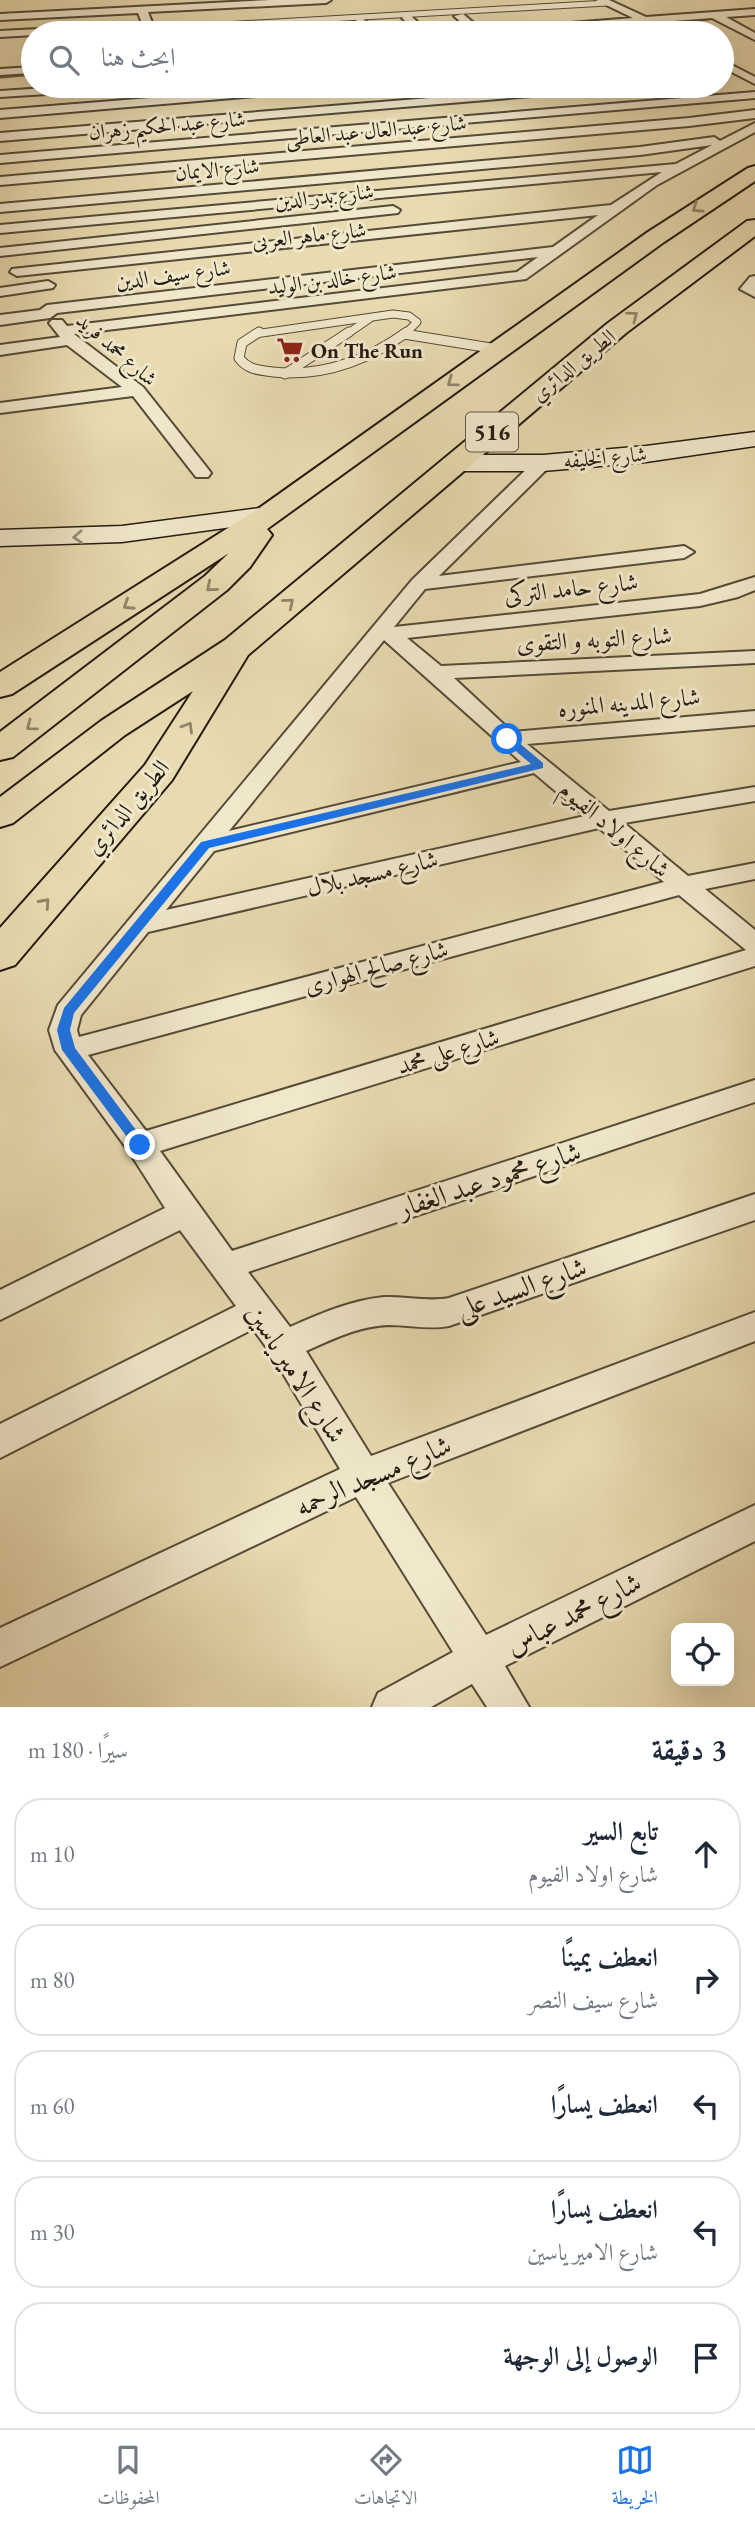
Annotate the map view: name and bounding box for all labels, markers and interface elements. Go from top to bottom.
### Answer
search box [21,21,734,98]
text: ابحث هنا [101,40,176,74]
icon: search [45,41,83,79]
street label: شارع عبد الحكيم زهران [87,105,247,153]
street label: شارع عبد العال عبد العاطى [284,109,468,156]
street label: شارع الايمان [174,152,261,191]
street label: شارع بدر الدين [273,177,375,220]
one-way arrow [692,200,705,212]
street label: شارع ماهر العربى [250,216,368,259]
street label: شارع سيف الدين [114,254,233,299]
street label: شارع خالد بن الوليد [266,258,399,305]
street label: شارع محمد فريد [68,306,163,395]
one-way arrow [626,312,638,325]
street label: الطريق الدائري [525,323,623,410]
supermarket icon: On The Run [275,335,305,365]
place label: On The Run [311,337,423,364]
one-way arrow [447,374,459,386]
road number: 516 [466,412,518,452]
street label: شارع الخليفه [562,440,648,479]
one-way arrow [73,529,84,544]
street label: شارع حامد التركى [502,566,640,615]
one-way arrow [206,579,219,591]
one-way arrow [123,596,136,609]
one-way arrow [281,599,294,611]
street label: شارع التوبه و التقوى [515,619,673,664]
street label: شارع المدينه المنوره [557,680,702,729]
one-way arrow [26,718,39,730]
one-way arrow [180,721,193,734]
route start [491,723,522,754]
street label: الطريق الدائري [78,753,179,864]
street label: شارع اولاد الفيوم [549,773,677,889]
street label: شارع مسجد بلال [303,843,442,908]
one-way arrow [37,899,49,912]
street label: شارع صالح الهوارى [301,933,453,1006]
street label: شارع على محمد [393,1021,504,1086]
route end [124,1129,155,1160]
street label: شارع محمود عبد الغفار [390,1132,587,1232]
street label: شارع السيد على [451,1248,593,1332]
street label: شارع الامير ياسين [234,1297,355,1453]
street label: شارع مسجد الرحمه [290,1426,459,1530]
street label: شارع محمد عباس [499,1563,650,1668]
map controls [671,1623,734,1686]
button: locate [671,1623,734,1686]
text: 3 دقيقة [652,1730,727,1769]
text: سيرًا · 180 m [28,1735,128,1765]
text: تابع السير [584,1814,658,1848]
icon: ahead [687,1835,725,1873]
text: 10 m [30,1839,75,1869]
text: شارع اولاد الفيوم [528,1859,658,1889]
text: انعطف يمينًا [561,1940,658,1974]
icon: right [687,1961,725,1999]
text: 80 m [30,1965,75,1995]
text: شارع سيف النصر [528,1985,658,2015]
text: انعطف يسارًا [551,2087,658,2121]
icon: left [687,2087,725,2125]
text: 60 m [30,2091,75,2121]
text: انعطف يسارًا [551,2192,658,2226]
icon: left [687,2213,725,2251]
text: 30 m [30,2217,75,2247]
text: شارع الامير ياسين [527,2237,658,2267]
text: الوصول إلى الوجهة [503,2339,658,2373]
icon: arrive [687,2339,725,2377]
tab: المحفوظات [97,2441,160,2516]
tab: الاتجاهات [354,2441,417,2516]
tab: الخريطة [612,2441,658,2516]

